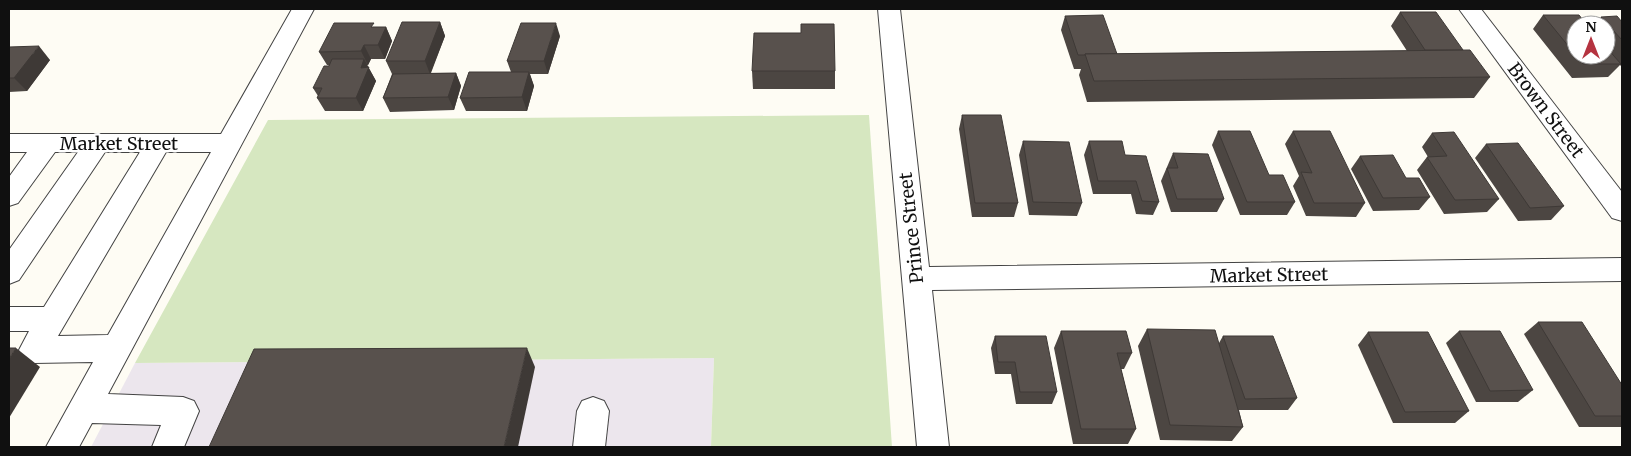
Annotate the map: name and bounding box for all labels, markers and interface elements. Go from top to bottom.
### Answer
north arrow [1566,15,1616,65]
text: N [1585,18,1597,36]
street label: Brown Street [1503,58,1589,162]
street label: Market Street [60,132,178,155]
street label: Prince Street [894,171,928,285]
street label: Market Street [1210,262,1328,288]

